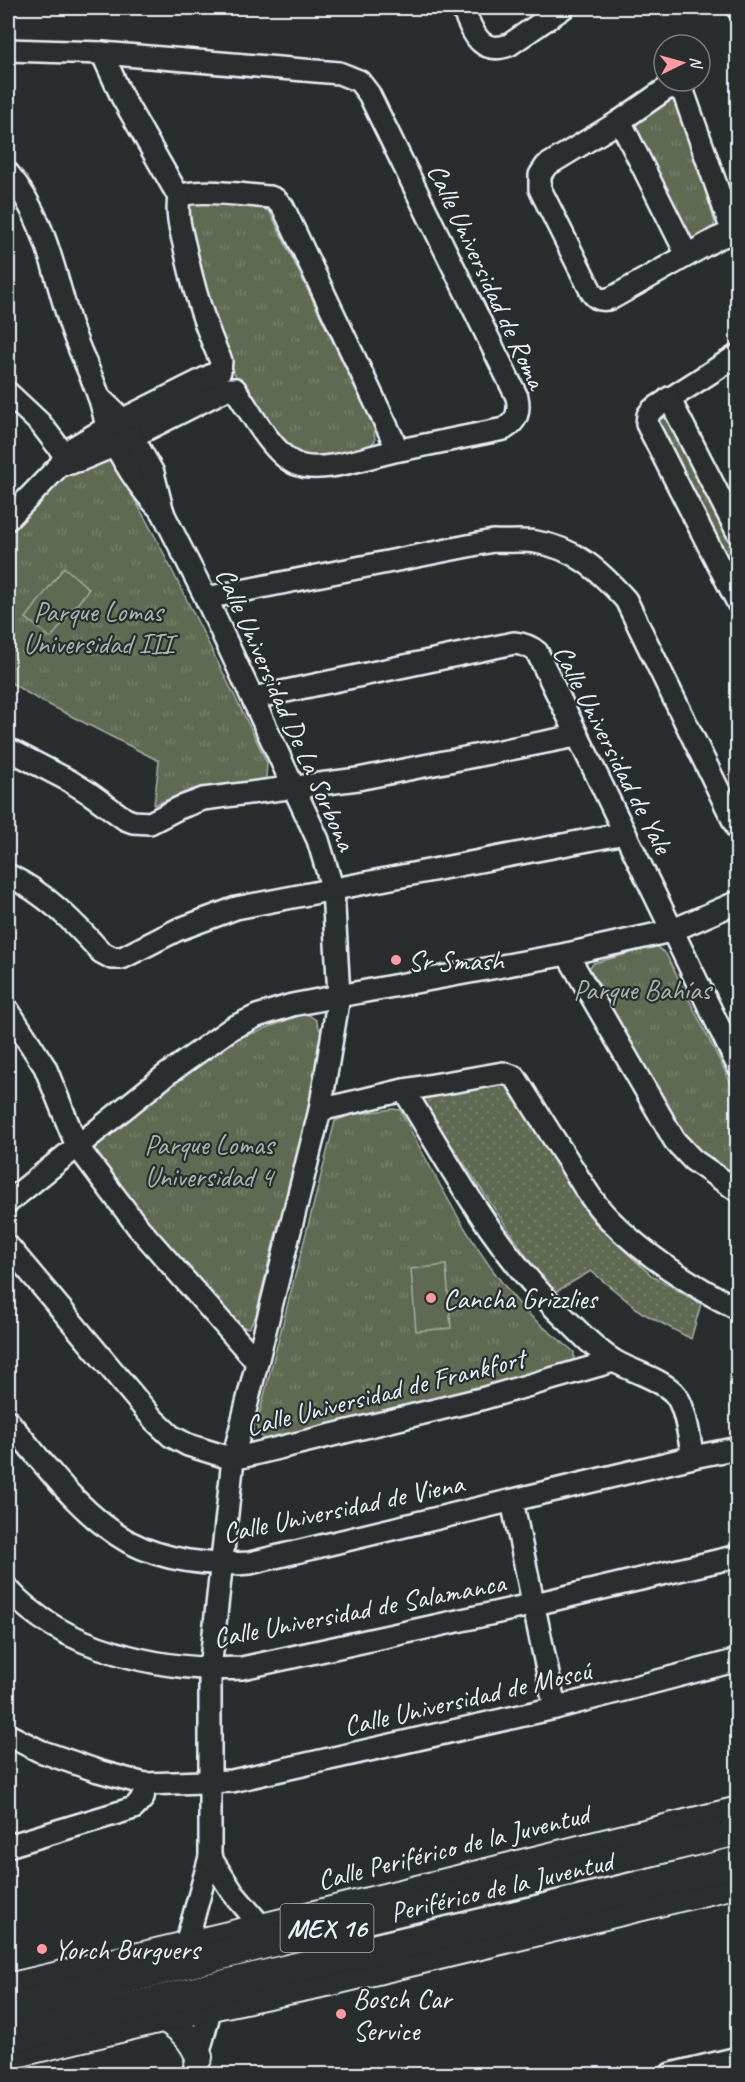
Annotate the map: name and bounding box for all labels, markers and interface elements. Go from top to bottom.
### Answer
north arrow [652,33,712,93]
text: N [686,56,707,71]
street label: Calle Universidad de Roma [420,158,556,396]
street label: Calle Universidad De La Sorbona [208,562,365,857]
park label: Parque Lomas Universidad III [23,594,179,661]
street label: Calle Universidad de Yale [545,639,682,861]
place label: Sr Smash [408,943,506,978]
marker: Sr Smash [389,953,403,967]
park label: Parque Bahías [573,972,713,1007]
park label: Parque Lomas Universidad 4 [144,1127,276,1194]
place label: Cancha Grizzlies [443,1281,599,1316]
marker: Cancha Grizzlies [424,1291,438,1305]
street label: Calle Universidad de Frankfort [242,1339,532,1444]
street label: Calle Universidad de Viena [219,1465,468,1551]
street label: Calle Universidad de Salamanca [210,1564,510,1655]
street label: Calle Universidad de Moscú [340,1652,596,1743]
street label: Calle Periférico de la Juventud [314,1797,592,1897]
street label: Periférico de la Juventud [388,1842,616,1930]
road number: MEX 16 [280,1904,374,1952]
place label: Yorch Burguers [54,1932,202,1967]
marker: Yorch Burguers [35,1942,49,1956]
place label: Bosch Car Service [353,1981,454,2048]
marker: Bosch Car Service [334,2007,348,2021]

